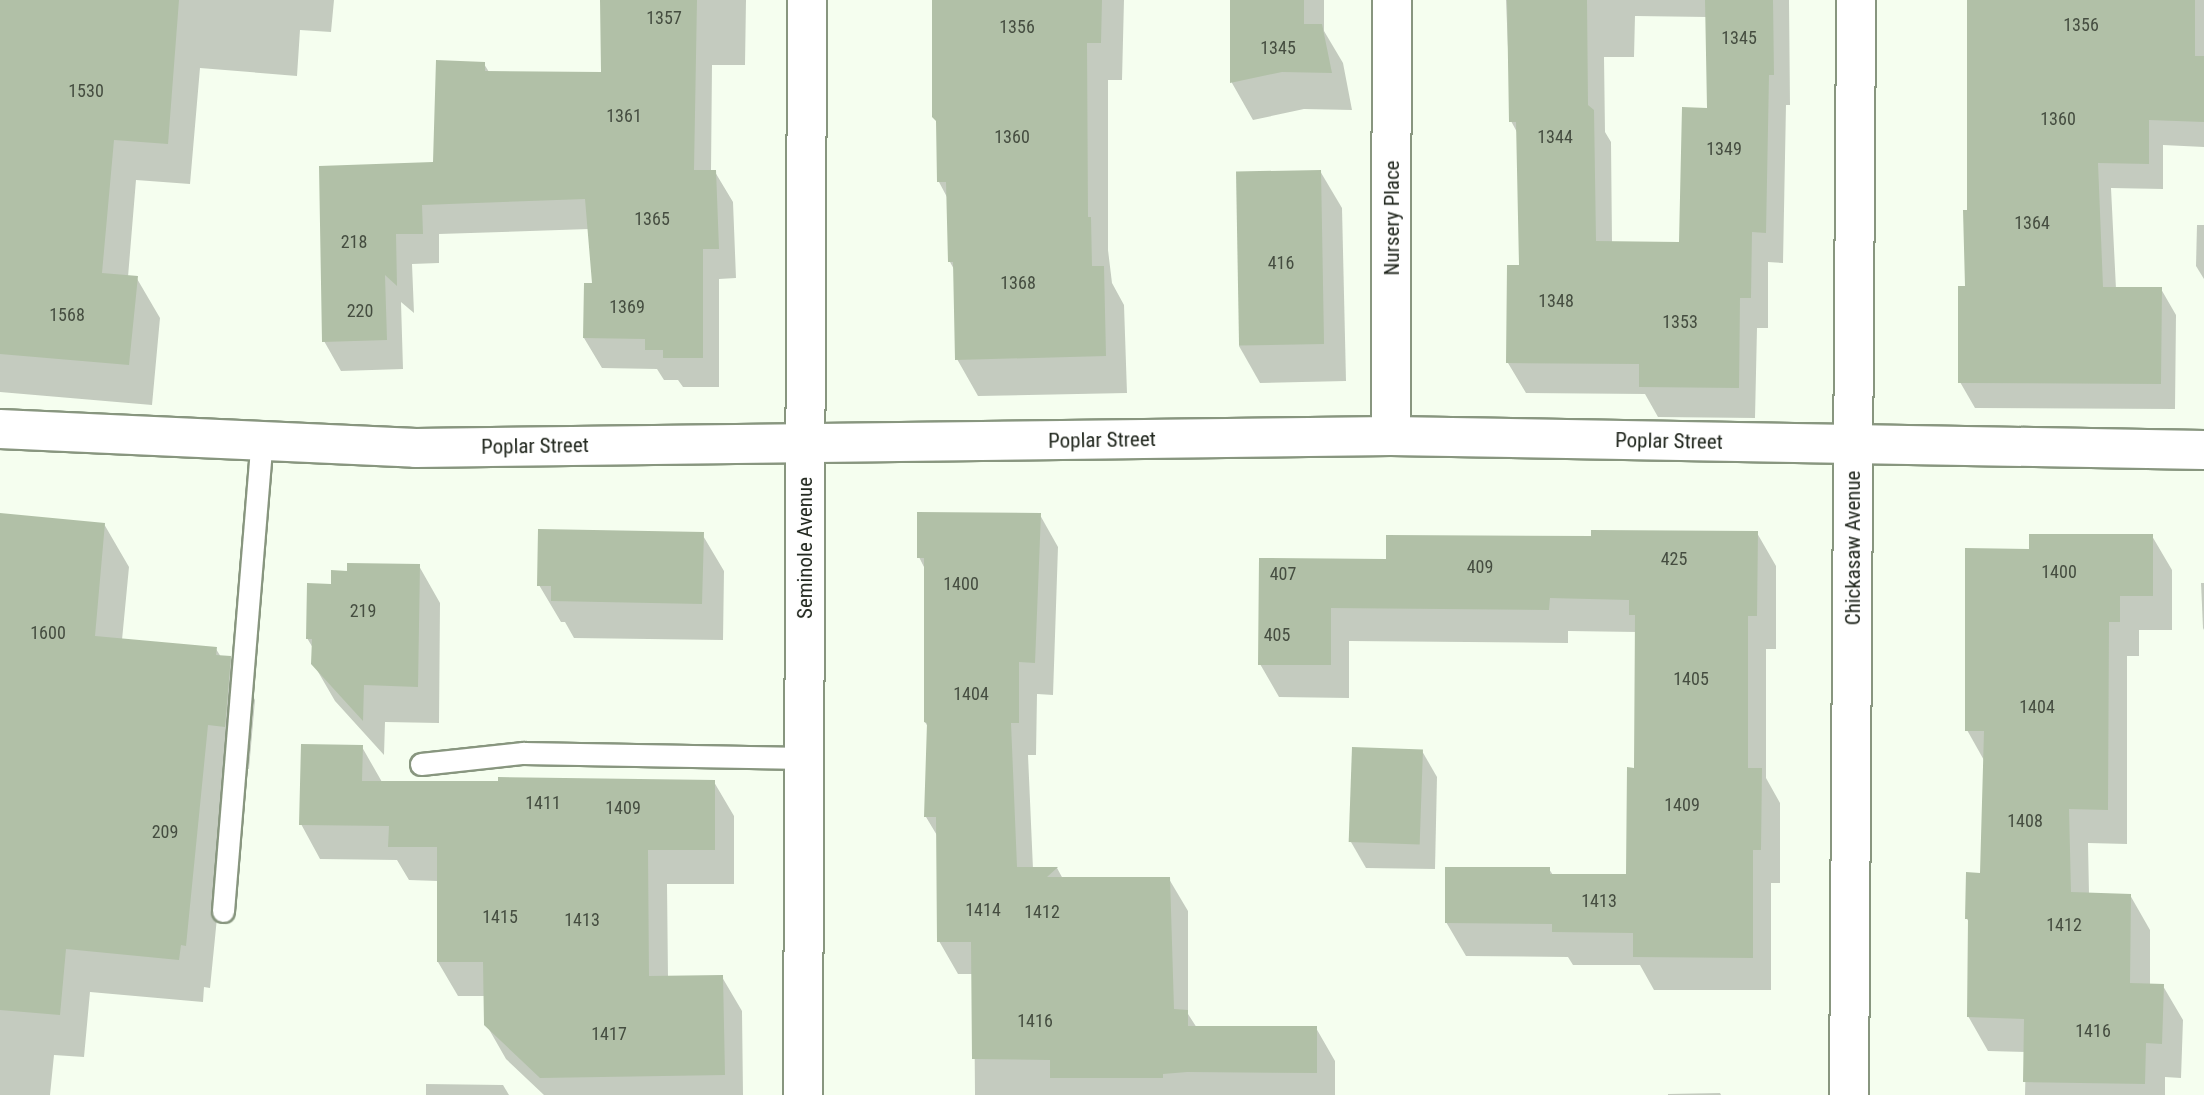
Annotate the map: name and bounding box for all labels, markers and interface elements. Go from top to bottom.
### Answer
house number: 1357 [646,7,682,29]
house number: 1356 [2063,14,2099,36]
house number: 1356 [999,16,1035,38]
house number: 1345 [1721,27,1757,49]
house number: 1345 [1260,37,1296,59]
house number: 1530 [68,80,104,102]
house number: 1361 [606,105,642,127]
house number: 1360 [2040,108,2076,130]
house number: 1360 [994,126,1030,148]
house number: 1344 [1537,126,1573,148]
house number: 1349 [1706,138,1742,160]
street label: Nursery Place [1379,160,1405,276]
house number: 1365 [634,208,670,230]
house number: 1364 [2014,212,2050,234]
house number: 218 [341,231,367,253]
house number: 416 [1268,252,1294,274]
house number: 1368 [1000,272,1036,294]
house number: 1348 [1538,290,1574,312]
house number: 1369 [609,296,645,318]
house number: 220 [347,300,373,322]
house number: 1568 [49,304,85,326]
house number: 1353 [1662,311,1698,333]
street label: Poplar Street [1048,426,1156,454]
street label: Poplar Street [1615,427,1723,455]
street label: Poplar Street [481,432,589,460]
street label: Chickasaw Avenue [1840,471,1866,625]
street label: Seminole Avenue [792,477,818,619]
house number: 425 [1661,548,1687,570]
house number: 409 [1467,556,1493,578]
house number: 1400 [2041,561,2077,583]
house number: 407 [1270,563,1296,585]
house number: 1400 [943,573,979,595]
house number: 219 [350,600,376,622]
house number: 1600 [30,622,66,644]
house number: 405 [1264,624,1290,646]
house number: 1405 [1673,668,1709,690]
house number: 1404 [953,683,989,705]
house number: 1404 [2019,696,2055,718]
house number: 1411 [525,792,561,814]
house number: 1409 [1664,794,1700,816]
house number: 1409 [605,797,641,819]
house number: 1408 [2007,810,2043,832]
house number: 209 [152,821,178,843]
house number: 1413 [1581,890,1617,912]
house number: 1414 [965,899,1001,921]
house number: 1412 [1024,901,1060,923]
house number: 1415 [482,906,518,928]
house number: 1413 [564,909,600,931]
house number: 1412 [2046,914,2082,936]
house number: 1416 [1017,1010,1053,1032]
house number: 1416 [2075,1020,2111,1042]
house number: 1417 [591,1023,627,1045]

